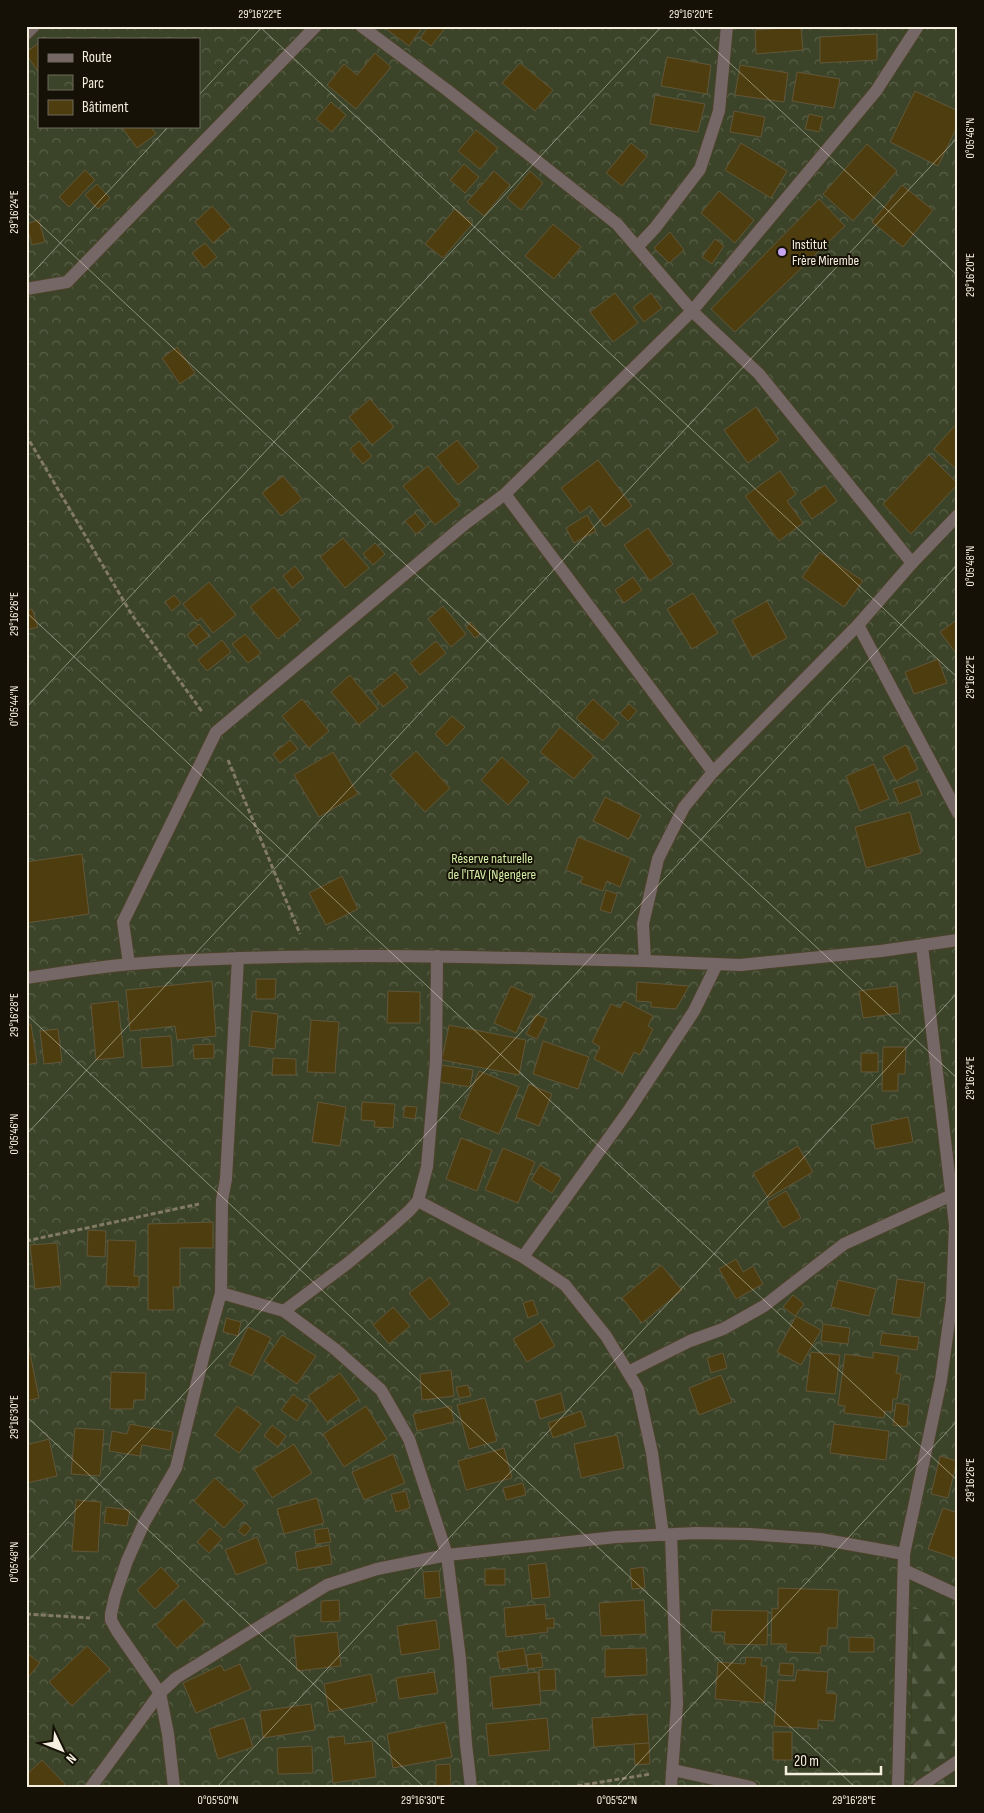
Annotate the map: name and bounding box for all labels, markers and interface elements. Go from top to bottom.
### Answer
text: 29°16'22"E [238,7,282,22]
text: 29°16'20"E [669,7,713,22]
legend [38,38,200,128]
text: Route [82,48,112,67]
text: Parc [82,74,104,93]
text: Bâtiment [82,98,129,117]
text: 0°05'46"N [963,118,978,158]
text: 29°16'24"E [7,190,22,234]
place label: Institut Frère Mirembe [792,236,859,269]
marker: Institut Frère Mirembe [776,246,788,258]
text: 29°16'20"E [963,253,978,297]
text: 0°05'48"N [963,546,978,586]
text: 29°16'26"E [7,592,22,636]
text: 29°16'22"E [963,655,978,699]
text: 0°05'44"N [7,686,22,726]
park label: Réserve naturelle de l'ITAV (Ngengere [448,850,536,883]
text: 29°16'28"E [7,993,22,1037]
text: 29°16'24"E [963,1056,978,1100]
text: 0°05'46"N [7,1114,22,1154]
text: 29°16'30"E [7,1395,22,1439]
text: 29°16'26"E [963,1458,978,1502]
text: 0°05'48"N [7,1542,22,1582]
north arrow [38,1726,88,1776]
scale bar [786,1743,882,1775]
text: N [62,1750,80,1767]
text: 20 m [794,1752,819,1771]
text: 0°05'50"N [198,1793,238,1808]
text: 29°16'30"E [401,1793,445,1808]
text: 0°05'52"N [597,1793,637,1808]
text: 29°16'28"E [832,1793,876,1808]

